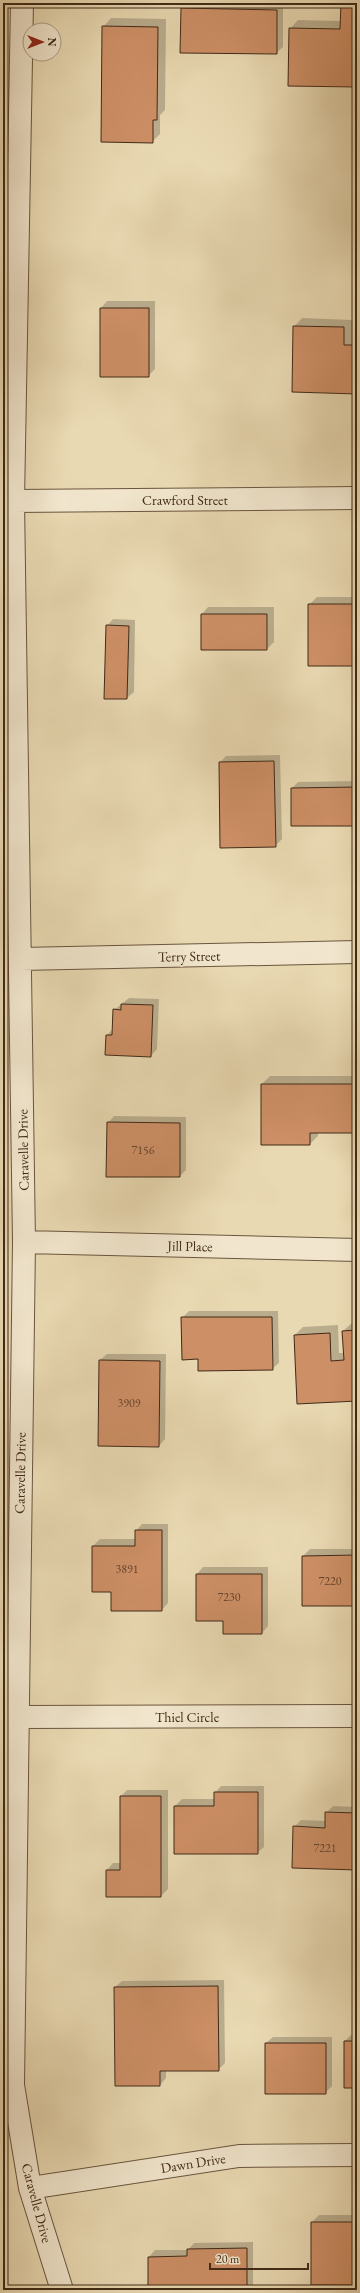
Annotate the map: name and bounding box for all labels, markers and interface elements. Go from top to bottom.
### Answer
north arrow [22,22,62,62]
text: N [45,38,59,47]
street label: Crawford Street [142,491,229,509]
street label: Terry Street [158,946,221,966]
street label: Caravelle Drive [13,1108,33,1191]
house number: 7156 [131,1142,155,1158]
street label: Jill Place [166,1237,213,1255]
house number: 3909 [117,1395,141,1411]
street label: Caravelle Drive [10,1431,30,1514]
house number: 3891 [115,1561,139,1577]
house number: 7220 [318,1573,342,1589]
house number: 7230 [217,1589,241,1605]
street label: Thiel Circle [155,1708,220,1726]
house number: 7221 [313,1840,337,1856]
street label: Dawn Drive [159,2149,227,2177]
street label: Caravelle Drive [18,2161,56,2245]
scale bar [210,2245,308,2271]
text: 20 m [216,2251,240,2267]

